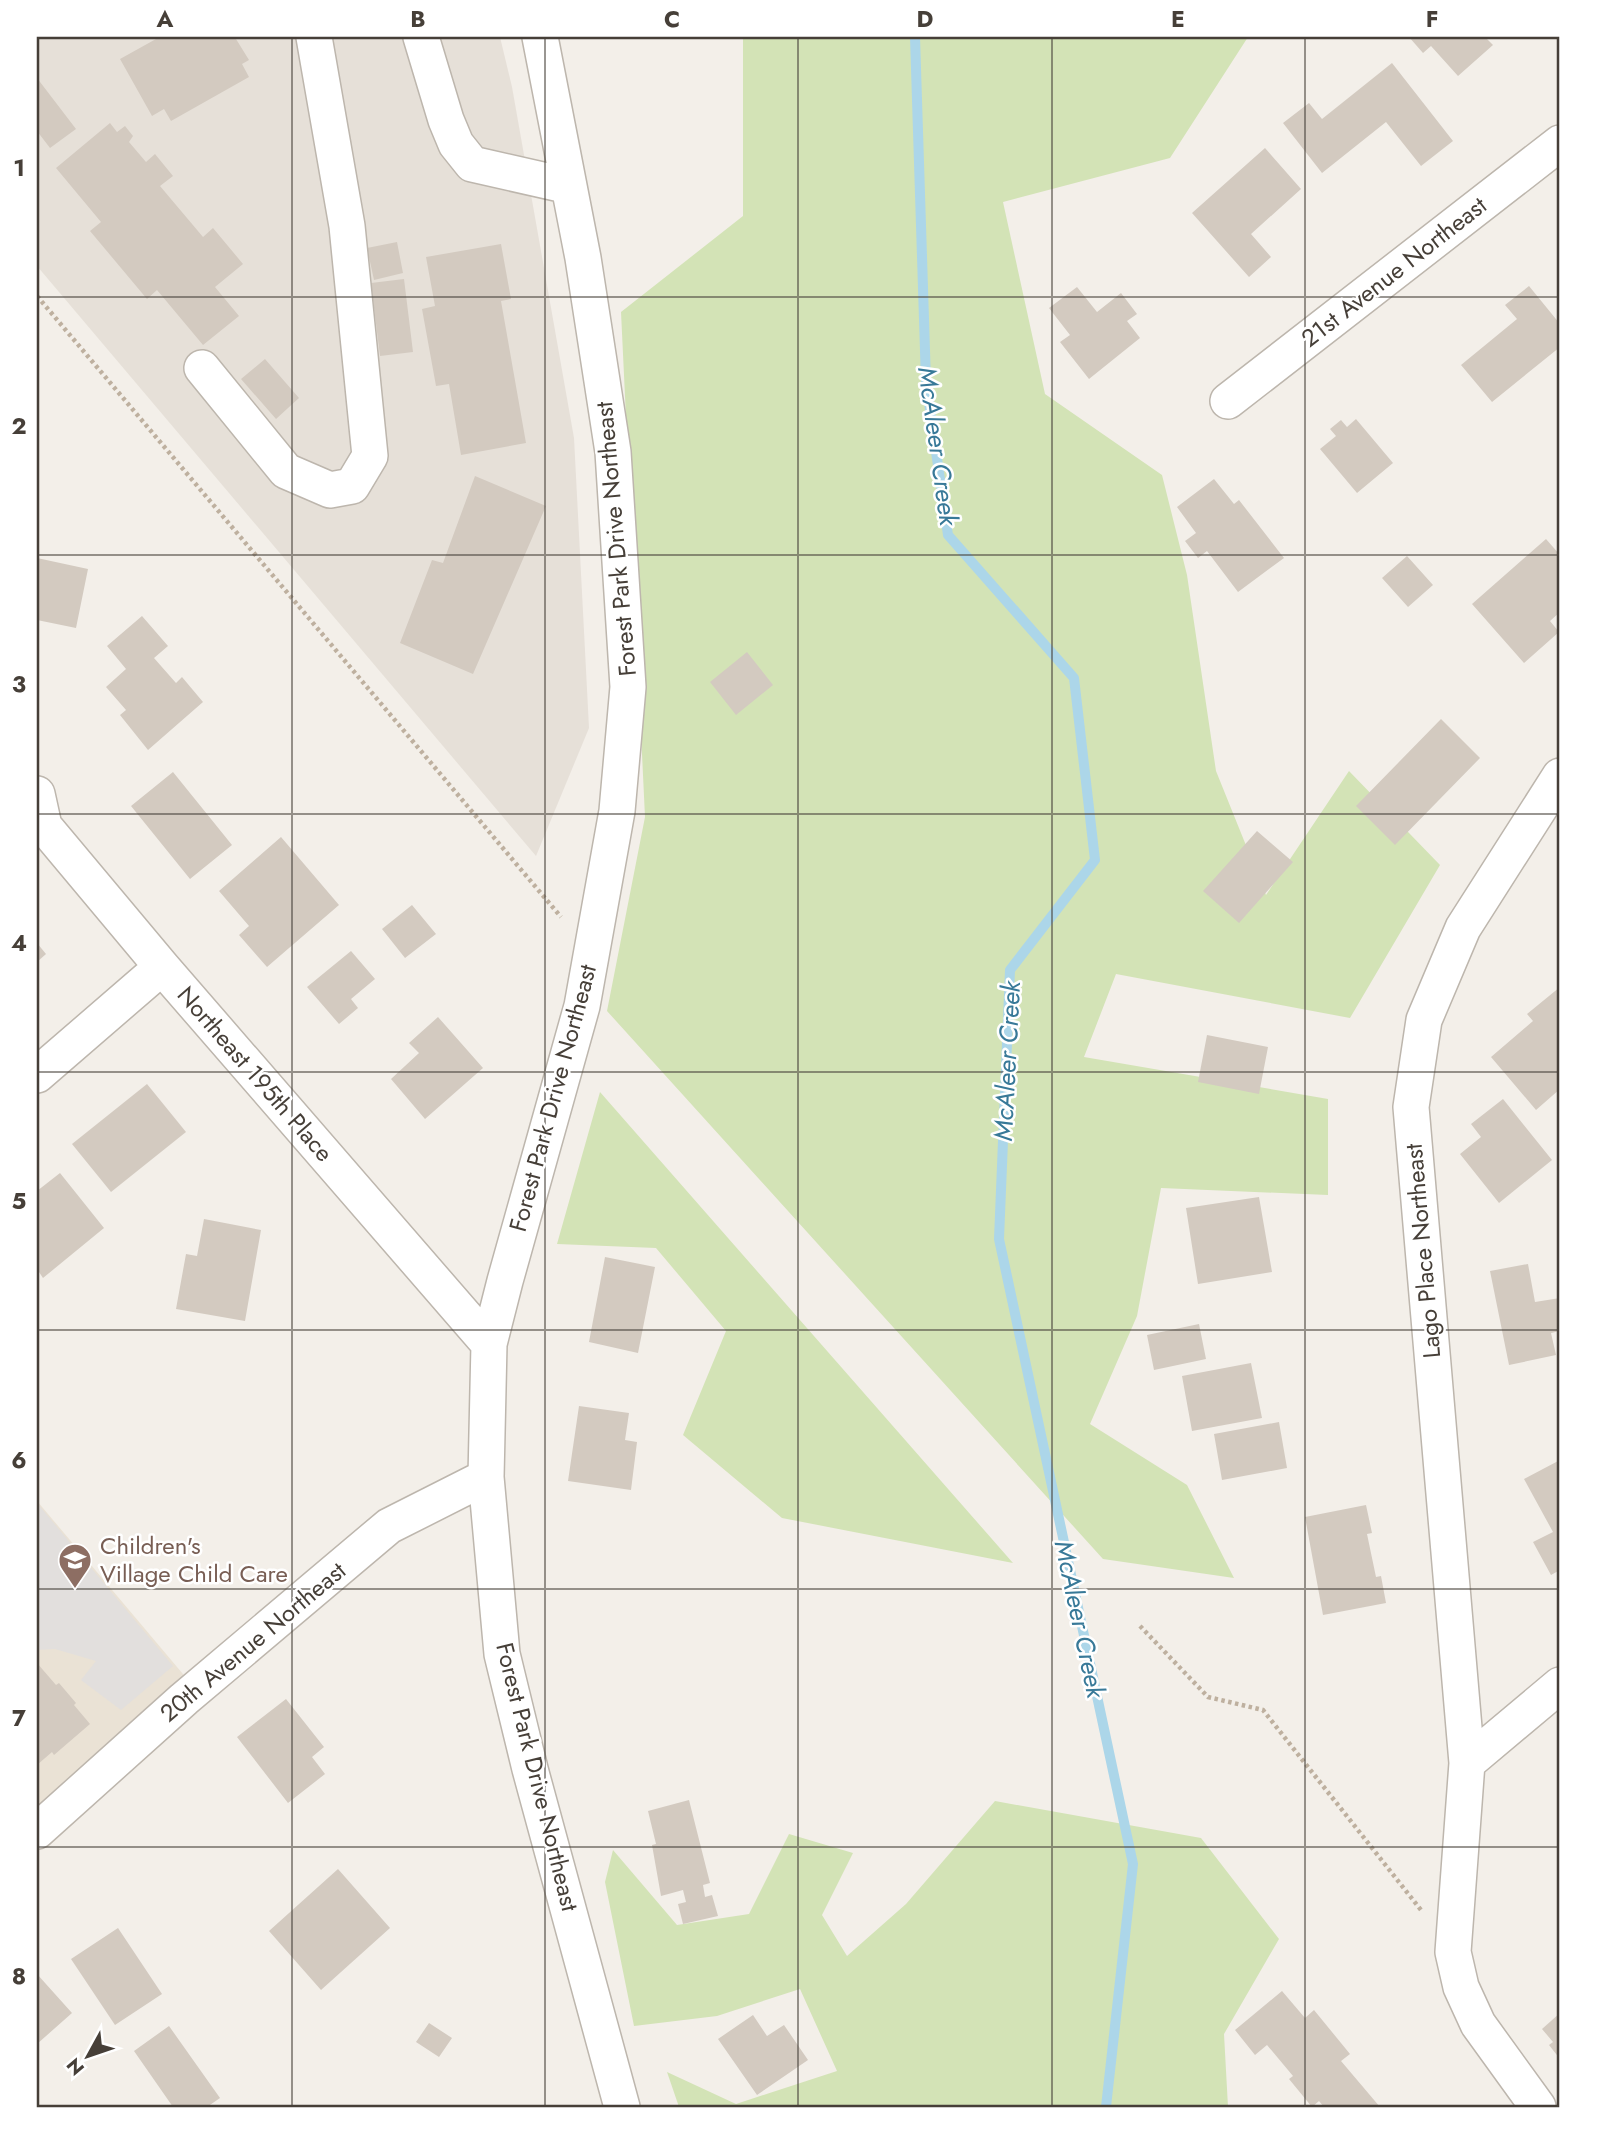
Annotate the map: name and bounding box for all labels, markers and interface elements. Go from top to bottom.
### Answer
text: A [156,2,174,36]
text: B [410,2,426,36]
text: C [664,2,680,36]
text: D [917,2,934,36]
text: E [1171,2,1185,36]
text: F [1426,2,1438,36]
text: 1 [13,151,25,185]
street label: 21st Avenue Northeast [1294,188,1494,355]
water label: McAleer Creek [908,364,968,530]
street label: Forest Park Drive Northeast [586,400,645,678]
text: 2 [11,409,27,443]
text: 3 [12,667,26,701]
text: 4 [11,926,27,960]
street label: Forest Park Drive Northeast [500,960,605,1235]
street label: Northeast 195th Place [169,978,342,1169]
water label: McAleer Creek [984,978,1030,1142]
street label: Lago Place Northeast [1396,1142,1449,1360]
text: 5 [12,1184,26,1218]
text: 6 [11,1443,27,1477]
place label: Children's Village Child Care [100,1528,288,1591]
water label: McAleer Creek [1045,1537,1116,1703]
school or university icon: Children's Village Child Care [56,1541,94,1590]
street label: 20th Avenue Northeast [152,1553,353,1730]
street label: Forest Park Drive Northeast [487,1639,588,1915]
text: 7 [12,1701,26,1735]
text: 8 [12,1959,26,1993]
north arrow [52,2022,122,2092]
text: N [60,2052,91,2081]

